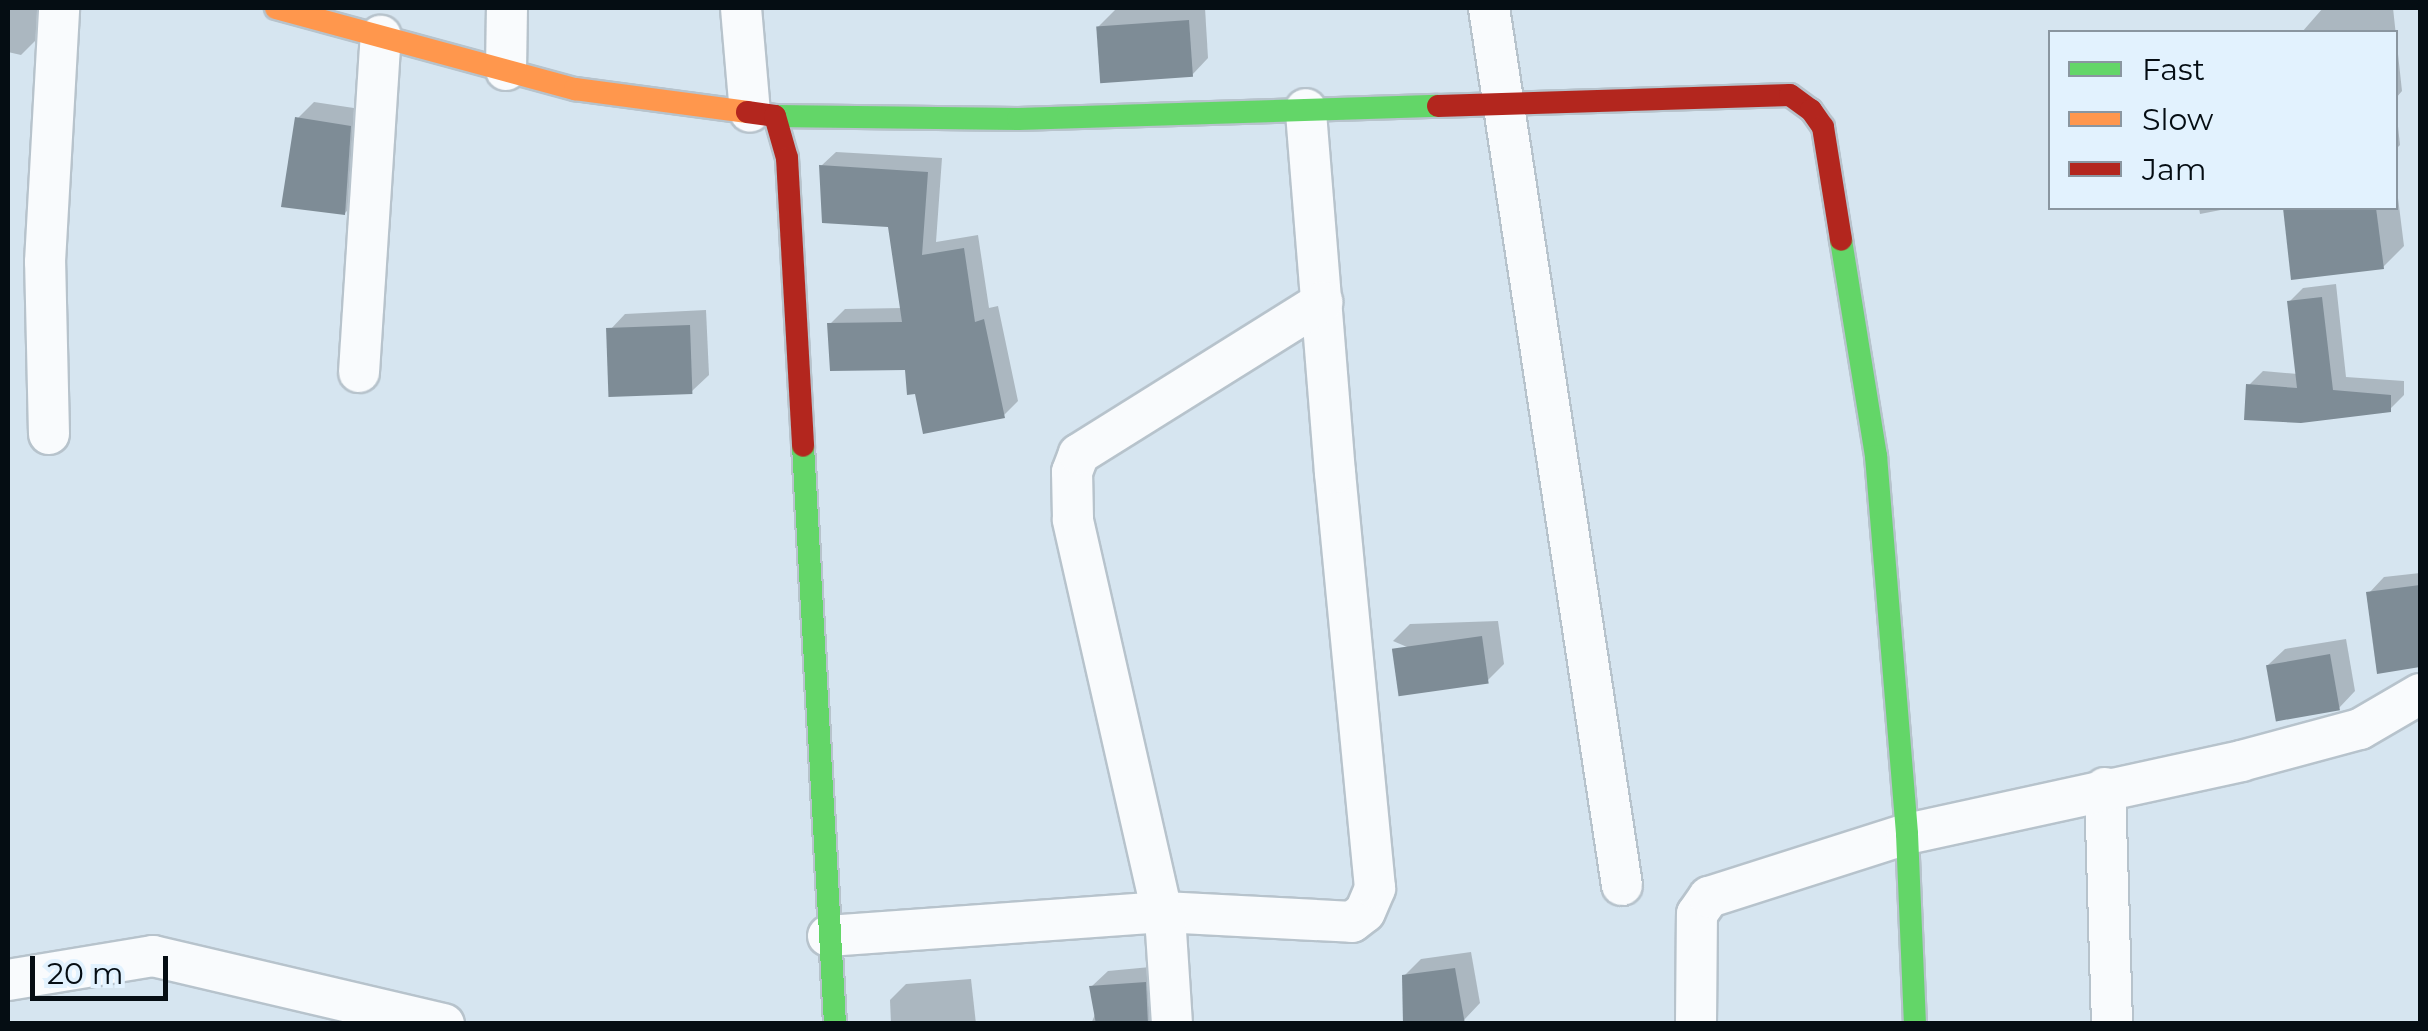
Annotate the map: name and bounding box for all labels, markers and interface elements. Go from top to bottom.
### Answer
legend [2048,30,2398,210]
text: Fast [2142,51,2205,88]
text: Slow [2142,101,2213,138]
text: Jam [2142,151,2207,188]
scale bar [35,936,172,998]
text: 20 m [47,955,124,992]

